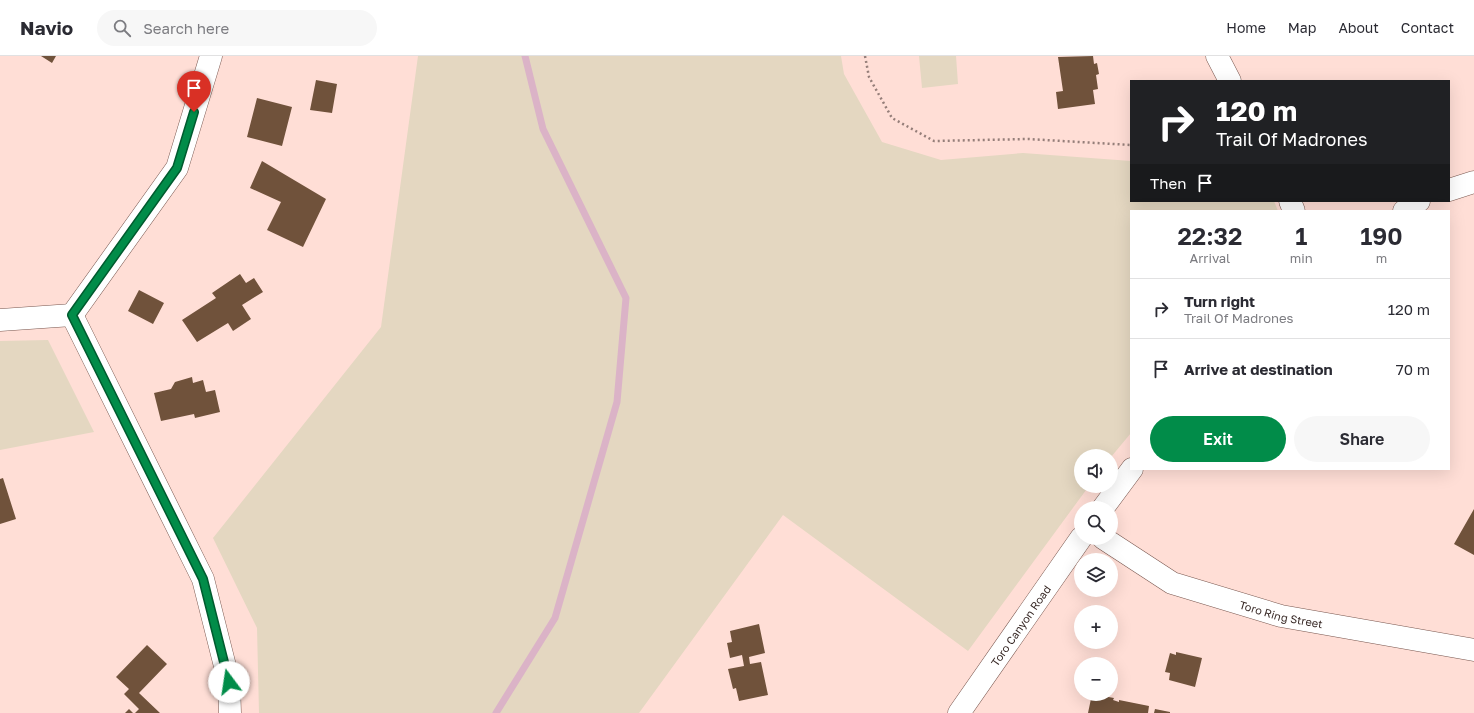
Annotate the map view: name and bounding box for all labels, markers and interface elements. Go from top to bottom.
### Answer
search box [97,10,377,46]
text: Navio [20,16,73,39]
icon: search [111,17,133,39]
text: Search here [143,19,229,37]
text: Home [1226,19,1266,36]
text: Map [1288,19,1316,36]
text: About [1338,19,1379,36]
text: Contact [1401,19,1454,36]
pin [177,71,211,112]
icon: arrive [183,77,205,99]
text: 120 m [1216,94,1297,127]
icon: right [1150,96,1202,148]
text: Trail Of Madrones [1216,128,1367,150]
icon: arrive [1194,172,1216,194]
text: Then [1150,174,1186,192]
text: 22:32 [1177,221,1242,250]
text: 1 [1295,221,1307,250]
text: 190 [1360,221,1403,250]
text: Arrival [1190,250,1230,266]
text: min [1290,250,1313,266]
text: m [1376,250,1387,266]
text: Turn right [1184,292,1255,310]
icon: right [1150,298,1172,320]
text: 120 m [1388,300,1430,318]
text: Trail Of Madrones [1184,310,1293,326]
icon: arrive [1150,358,1172,380]
text: Arrive at destination [1184,360,1333,378]
text: 70 m [1396,360,1430,378]
button: Exit [1150,416,1286,462]
button: Share [1294,416,1430,462]
map controls [1074,449,1118,701]
button: sound [1074,449,1118,493]
button: search [1074,501,1118,545]
button: layers [1074,553,1118,597]
street label: Toro Canyon Road [988,582,1053,668]
street label: Toro Ring Street [1238,597,1324,630]
button: + [1074,605,1118,649]
button: − [1074,657,1118,701]
position arrow [208,661,250,703]

